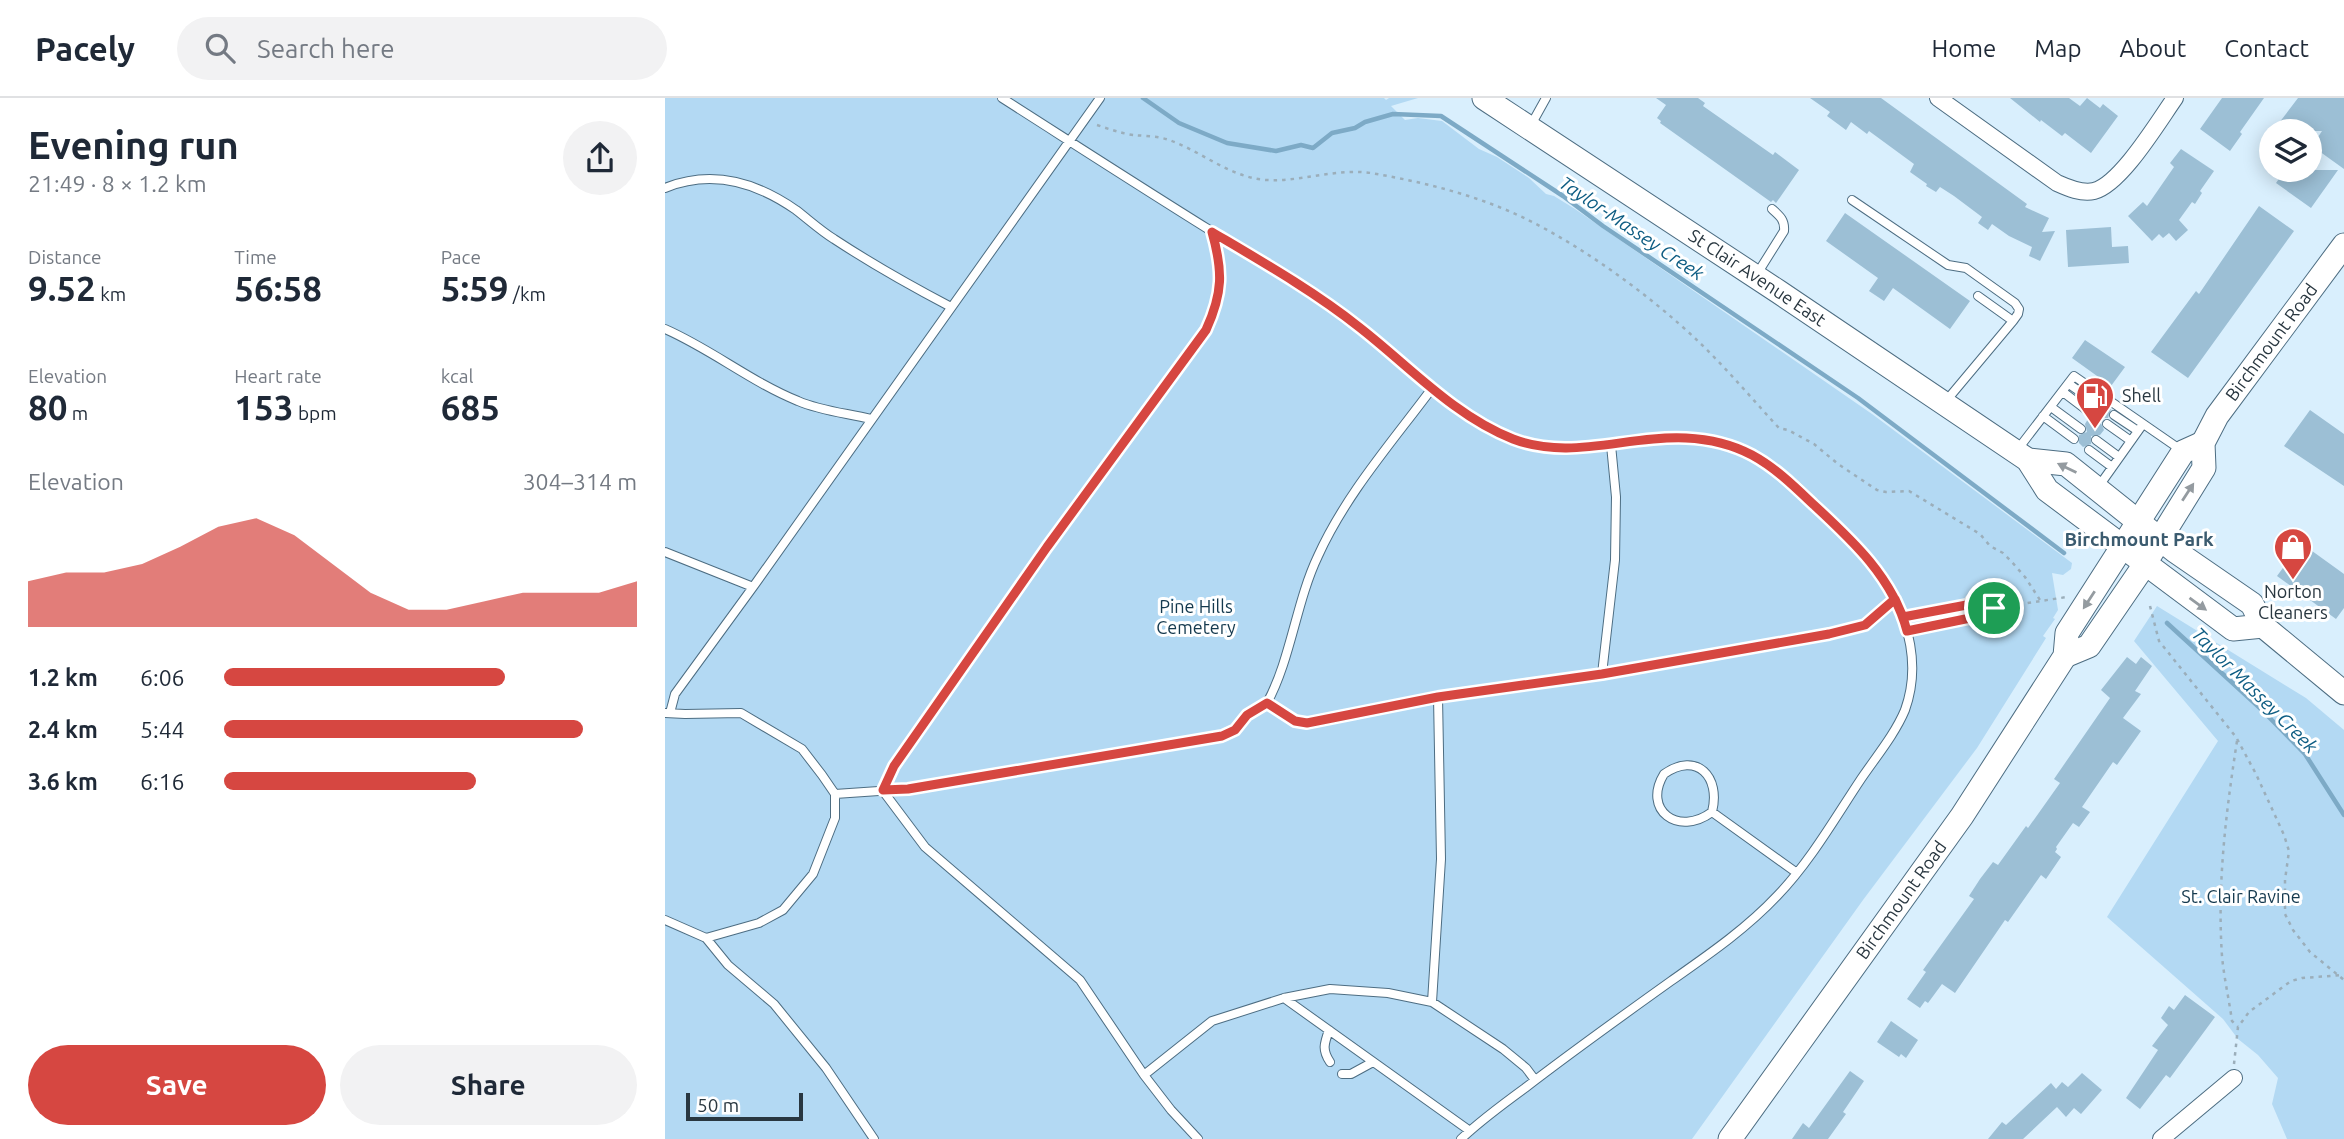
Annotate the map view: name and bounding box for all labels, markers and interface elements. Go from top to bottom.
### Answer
search box [177,17,667,80]
icon: search [201,29,239,67]
text: Pacely [35,30,135,67]
text: Search here [257,34,395,63]
text: Home [1931,35,1996,62]
text: Map [2034,35,2081,62]
text: About [2119,35,2186,62]
text: Contact [2224,35,2309,62]
map controls [2259,119,2322,182]
button: layers [2259,119,2322,182]
button: share [563,121,637,195]
text: Evening run [28,124,239,166]
text: 21:49 · 8 × 1.2 km [28,171,207,196]
water label: Taylor-Massey Creek [1556,171,1709,285]
street label: St Clair Avenue East [1685,225,1830,330]
text: Distance [28,246,102,268]
text: Time [234,246,277,268]
text: Pace [441,246,481,268]
text: 9.52 [28,268,96,308]
text: 56:58 [234,268,322,308]
text: 5:59 [441,268,509,308]
street label: Birchmount Road [2221,279,2321,404]
text: km [96,283,126,305]
text: /km [509,283,546,305]
text: Elevation [28,365,107,387]
text: Heart rate [234,365,322,387]
text: kcal [441,365,473,387]
fuel station icon: Shell [2074,375,2116,430]
place label: Shell [2122,385,2161,405]
text: 80 [28,387,67,427]
text: 153 [234,387,294,427]
text: 685 [441,387,500,427]
text: m [67,402,88,424]
text: bpm [294,402,337,424]
one-way arrow [2057,462,2078,474]
text: Elevation [28,469,124,494]
text: 304–314 m [523,469,637,494]
one-way arrow [2182,483,2195,502]
shop icon: Norton Cleaners [2272,526,2314,581]
district label: Birchmount Park [2064,528,2214,550]
pin [1964,578,2024,638]
place label: Norton Cleaners [2258,581,2328,622]
icon: arrive [1975,589,2013,627]
one-way arrow [2082,591,2096,609]
park label: Pine Hills Cemetery [1156,596,1236,637]
one-way arrow [2189,597,2207,612]
water label: Taylor Massey Creek [2188,623,2323,758]
text: 1.2 km [28,665,98,690]
text: 6:06 [140,665,185,690]
text: 2.4 km [28,717,98,742]
text: 5:44 [140,717,185,742]
text: 3.6 km [28,769,98,794]
text: 6:16 [140,769,185,794]
street label: Birchmount Road [1852,837,1950,963]
park label: St. Clair Ravine [2181,886,2301,906]
button: Save [28,1045,326,1125]
button: Share [340,1045,637,1125]
scale bar [686,1090,803,1122]
text: 50 m [697,1094,739,1116]

